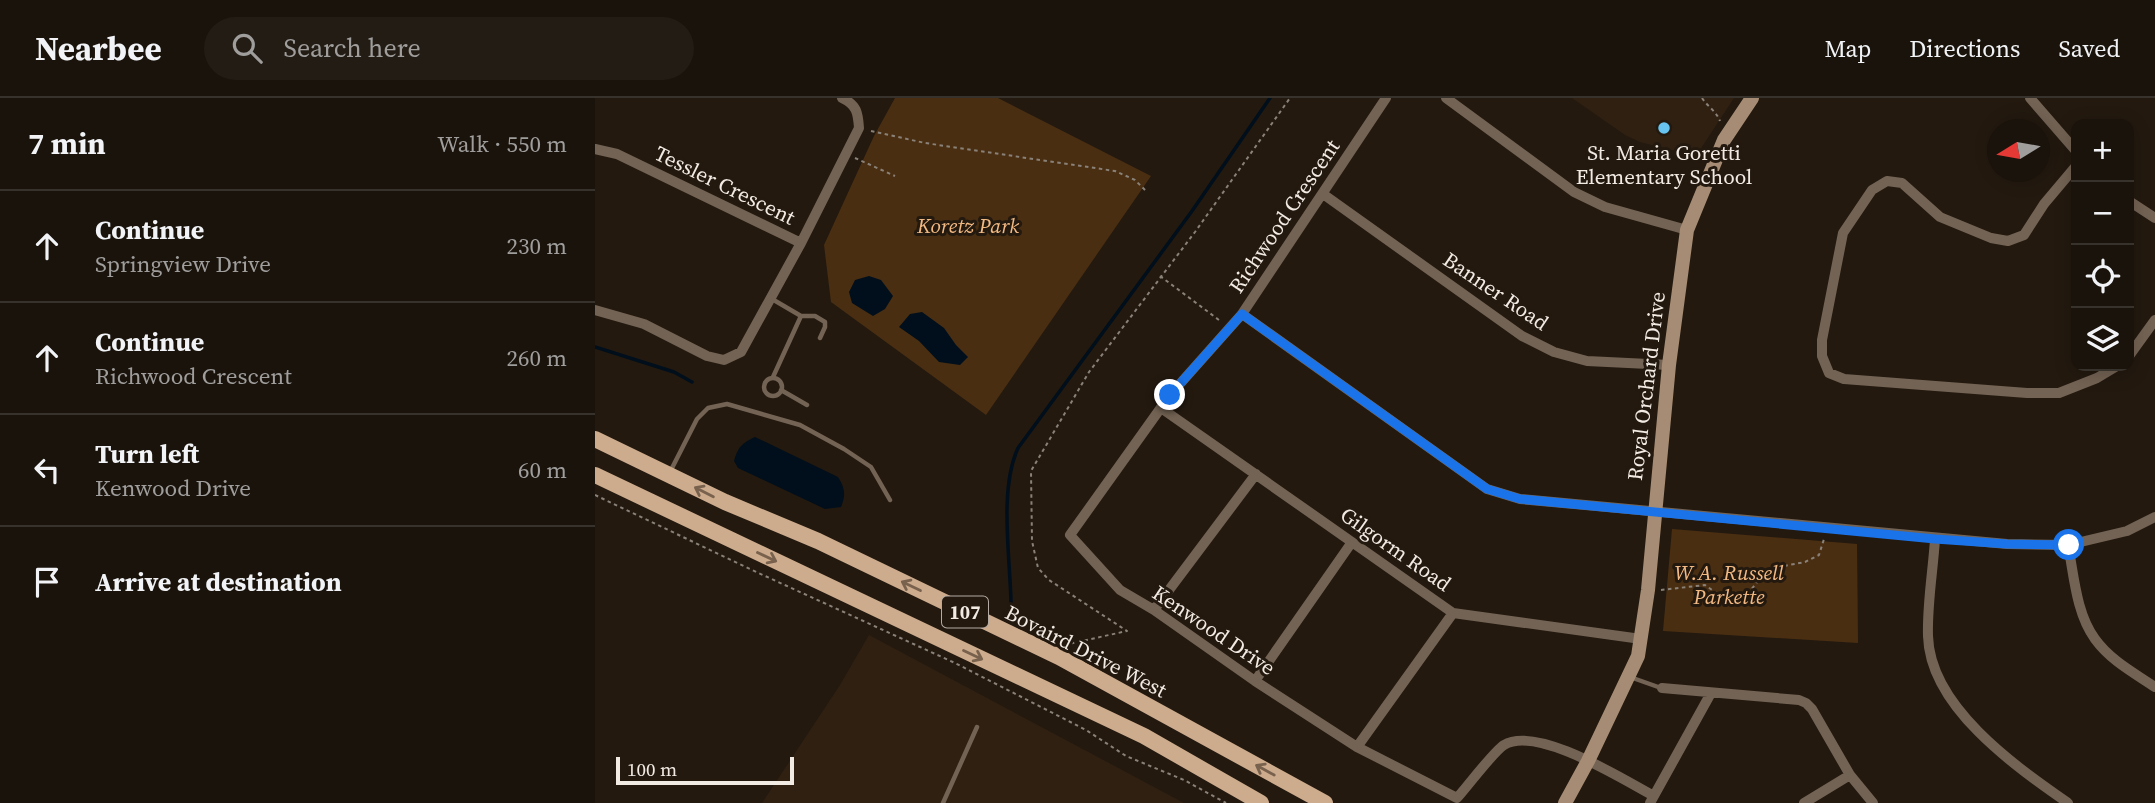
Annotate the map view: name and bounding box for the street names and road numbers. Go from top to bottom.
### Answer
street label: Richwood Crescent [1222,133,1346,299]
street label: Tessler Crescent [650,138,800,232]
street label: Banner Road [1438,245,1554,337]
street label: Royal Orchard Drive [1620,290,1672,482]
street label: Gilgorm Road [1335,500,1457,598]
street label: Kenwood Drive [1147,578,1281,682]
road number: 107 [942,597,988,628]
street label: Bovaird Drive West [1000,598,1172,704]

